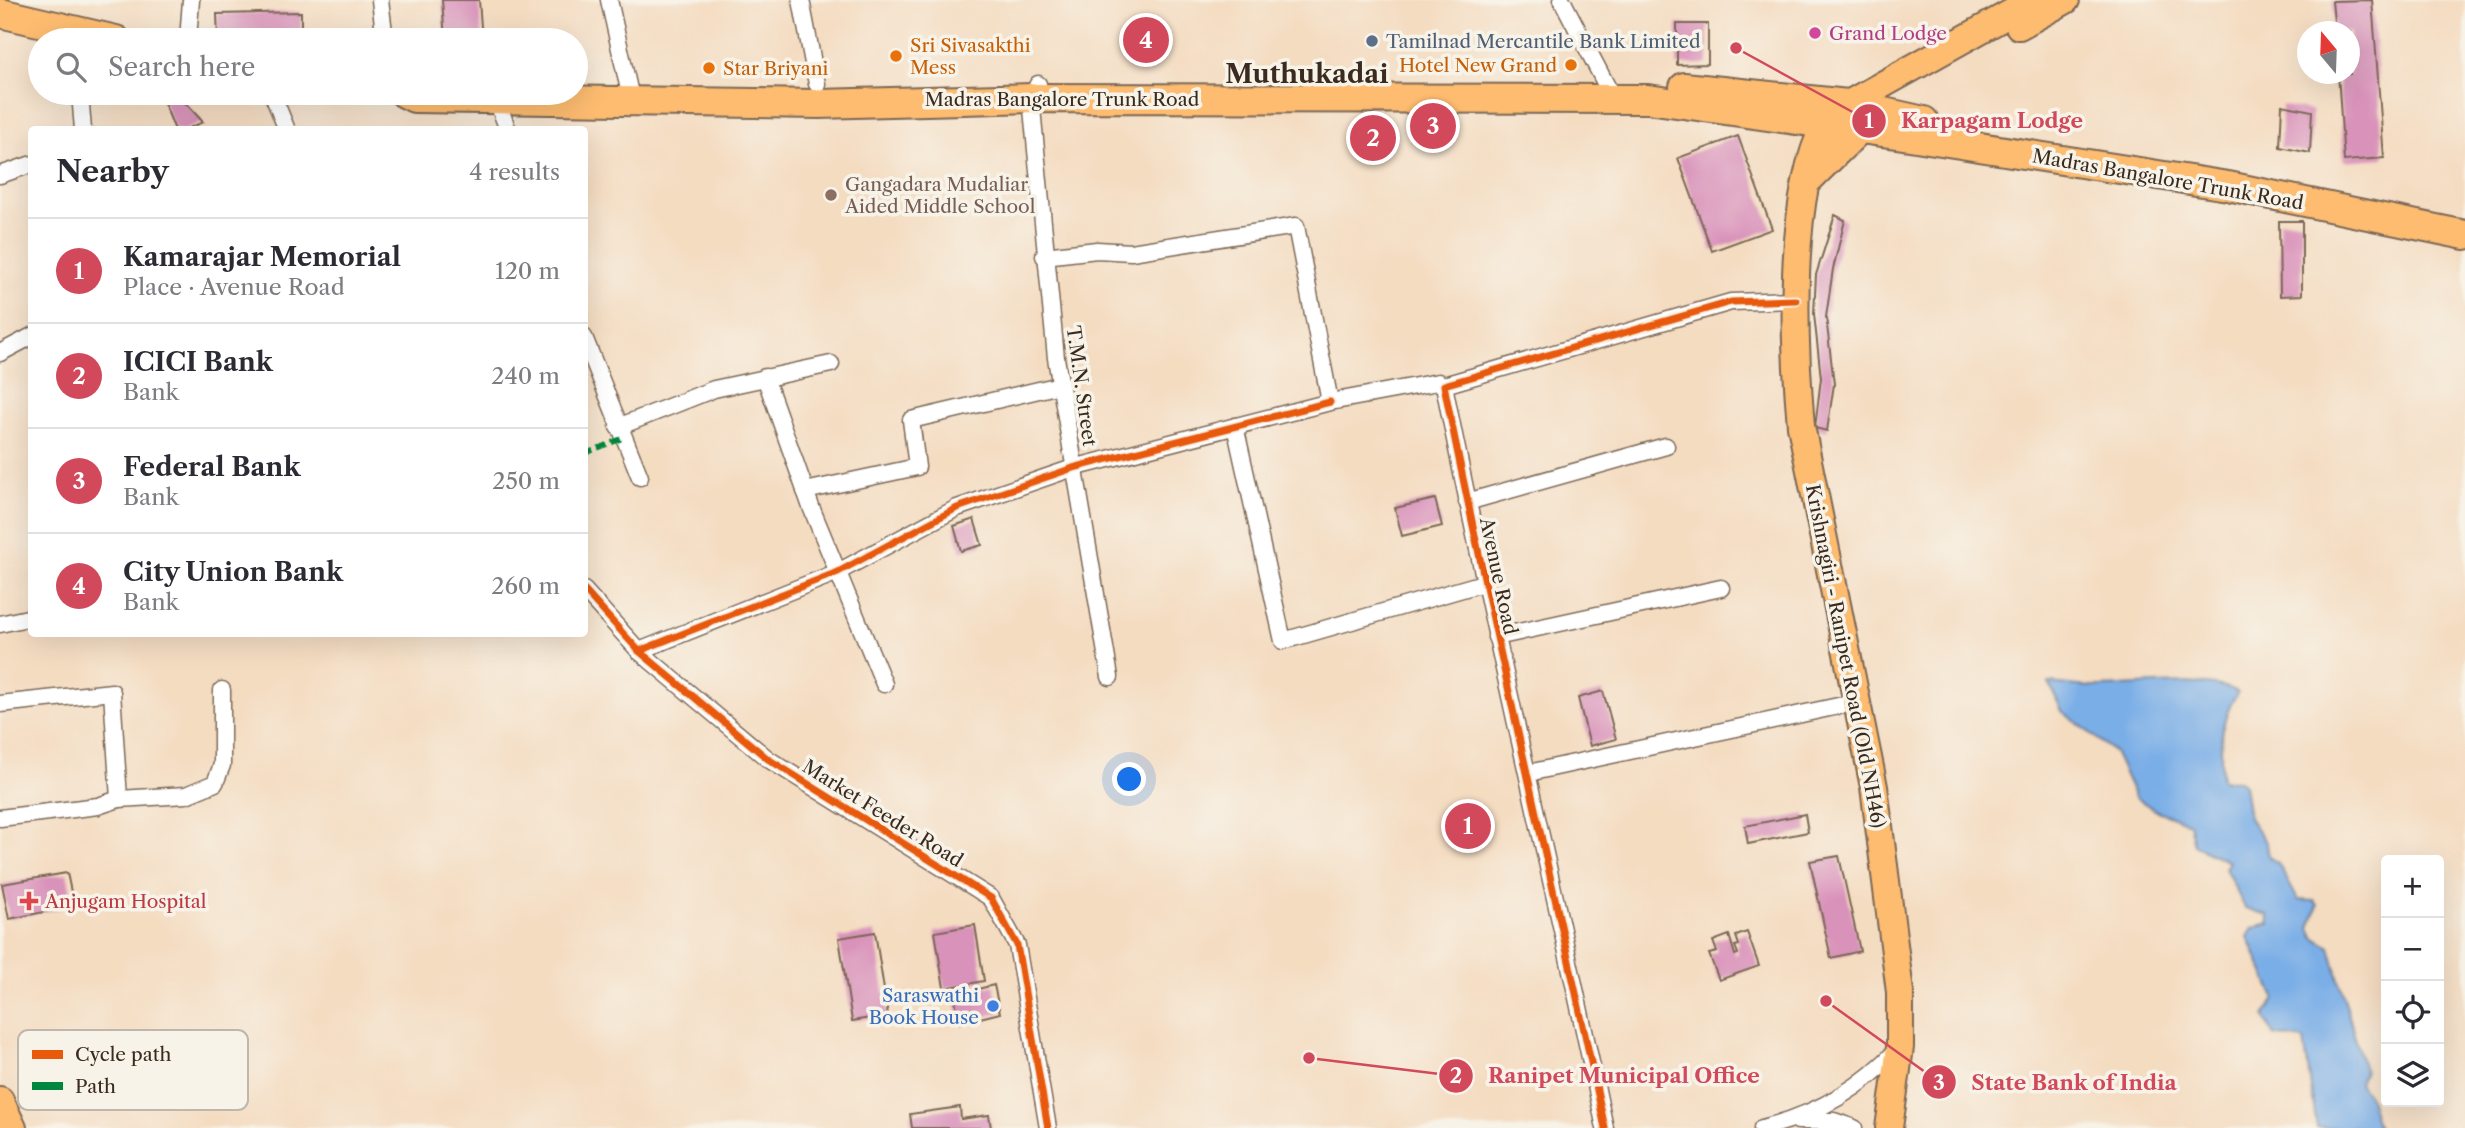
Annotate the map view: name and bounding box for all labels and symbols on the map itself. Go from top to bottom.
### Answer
pin: 4 [1123,14,1169,66]
north arrow [2297,21,2360,84]
place label: Grand Lodge [1829,22,1947,45]
marker: Grand Lodge [1807,25,1823,41]
place label: Tamilnad Mercantile Bank Limited [1386,30,1701,53]
marker: Tamilnad Mercantile Bank Limited [1364,33,1380,49]
place label: Sri Sivasakthi Mess [910,34,1031,79]
marker: Sri Sivasakthi Mess [888,48,904,64]
place label: Hotel New Grand [1399,54,1557,77]
place label: Star Briyani [723,57,829,80]
marker: Hotel New Grand [1563,57,1579,73]
district label: Muthukadai [1225,58,1389,90]
marker: Star Briyani [701,60,717,76]
street label: Madras Bangalore Trunk Road [925,88,1200,111]
pin: 3 [1410,100,1456,152]
callout: Karpagam Lodge [1852,100,2097,142]
text: 1 [1864,108,1874,133]
text: Karpagam Lodge [1901,108,2083,133]
pin: 2 [1350,112,1396,164]
street label: Madras Bangalore Trunk Road [2031,144,2306,215]
place label: Gangadara Mudaliar Aided Middle School [844,173,1036,218]
marker: Gangadara Mudaliar Aided Middle School [823,187,839,203]
street label: T.M.N. Street [1062,324,1101,448]
street label: Krishnagiri - Ranipet Road (Old NH46) [1801,482,1890,830]
street label: Avenue Road [1475,514,1522,637]
street label: Market Feeder Road [798,755,967,872]
your location [1112,762,1146,796]
pin: 1 [1445,800,1491,852]
place label: Anjugam Hospital [44,890,207,913]
marker: Anjugam Hospital [19,891,39,911]
place label: Saraswathi Book House [869,984,979,1029]
marker: Saraswathi Book House [985,998,1001,1014]
legend [18,1030,248,1110]
text: Cycle path [75,1043,171,1066]
callout: Ranipet Municipal Office [1439,1055,1773,1097]
callout: State Bank of India [1922,1061,2190,1103]
text: 2 [1450,1063,1462,1088]
text: Ranipet Municipal Office [1488,1063,1760,1088]
text: 3 [1933,1070,1945,1095]
text: State Bank of India [1971,1070,2178,1095]
text: Path [75,1075,116,1098]

